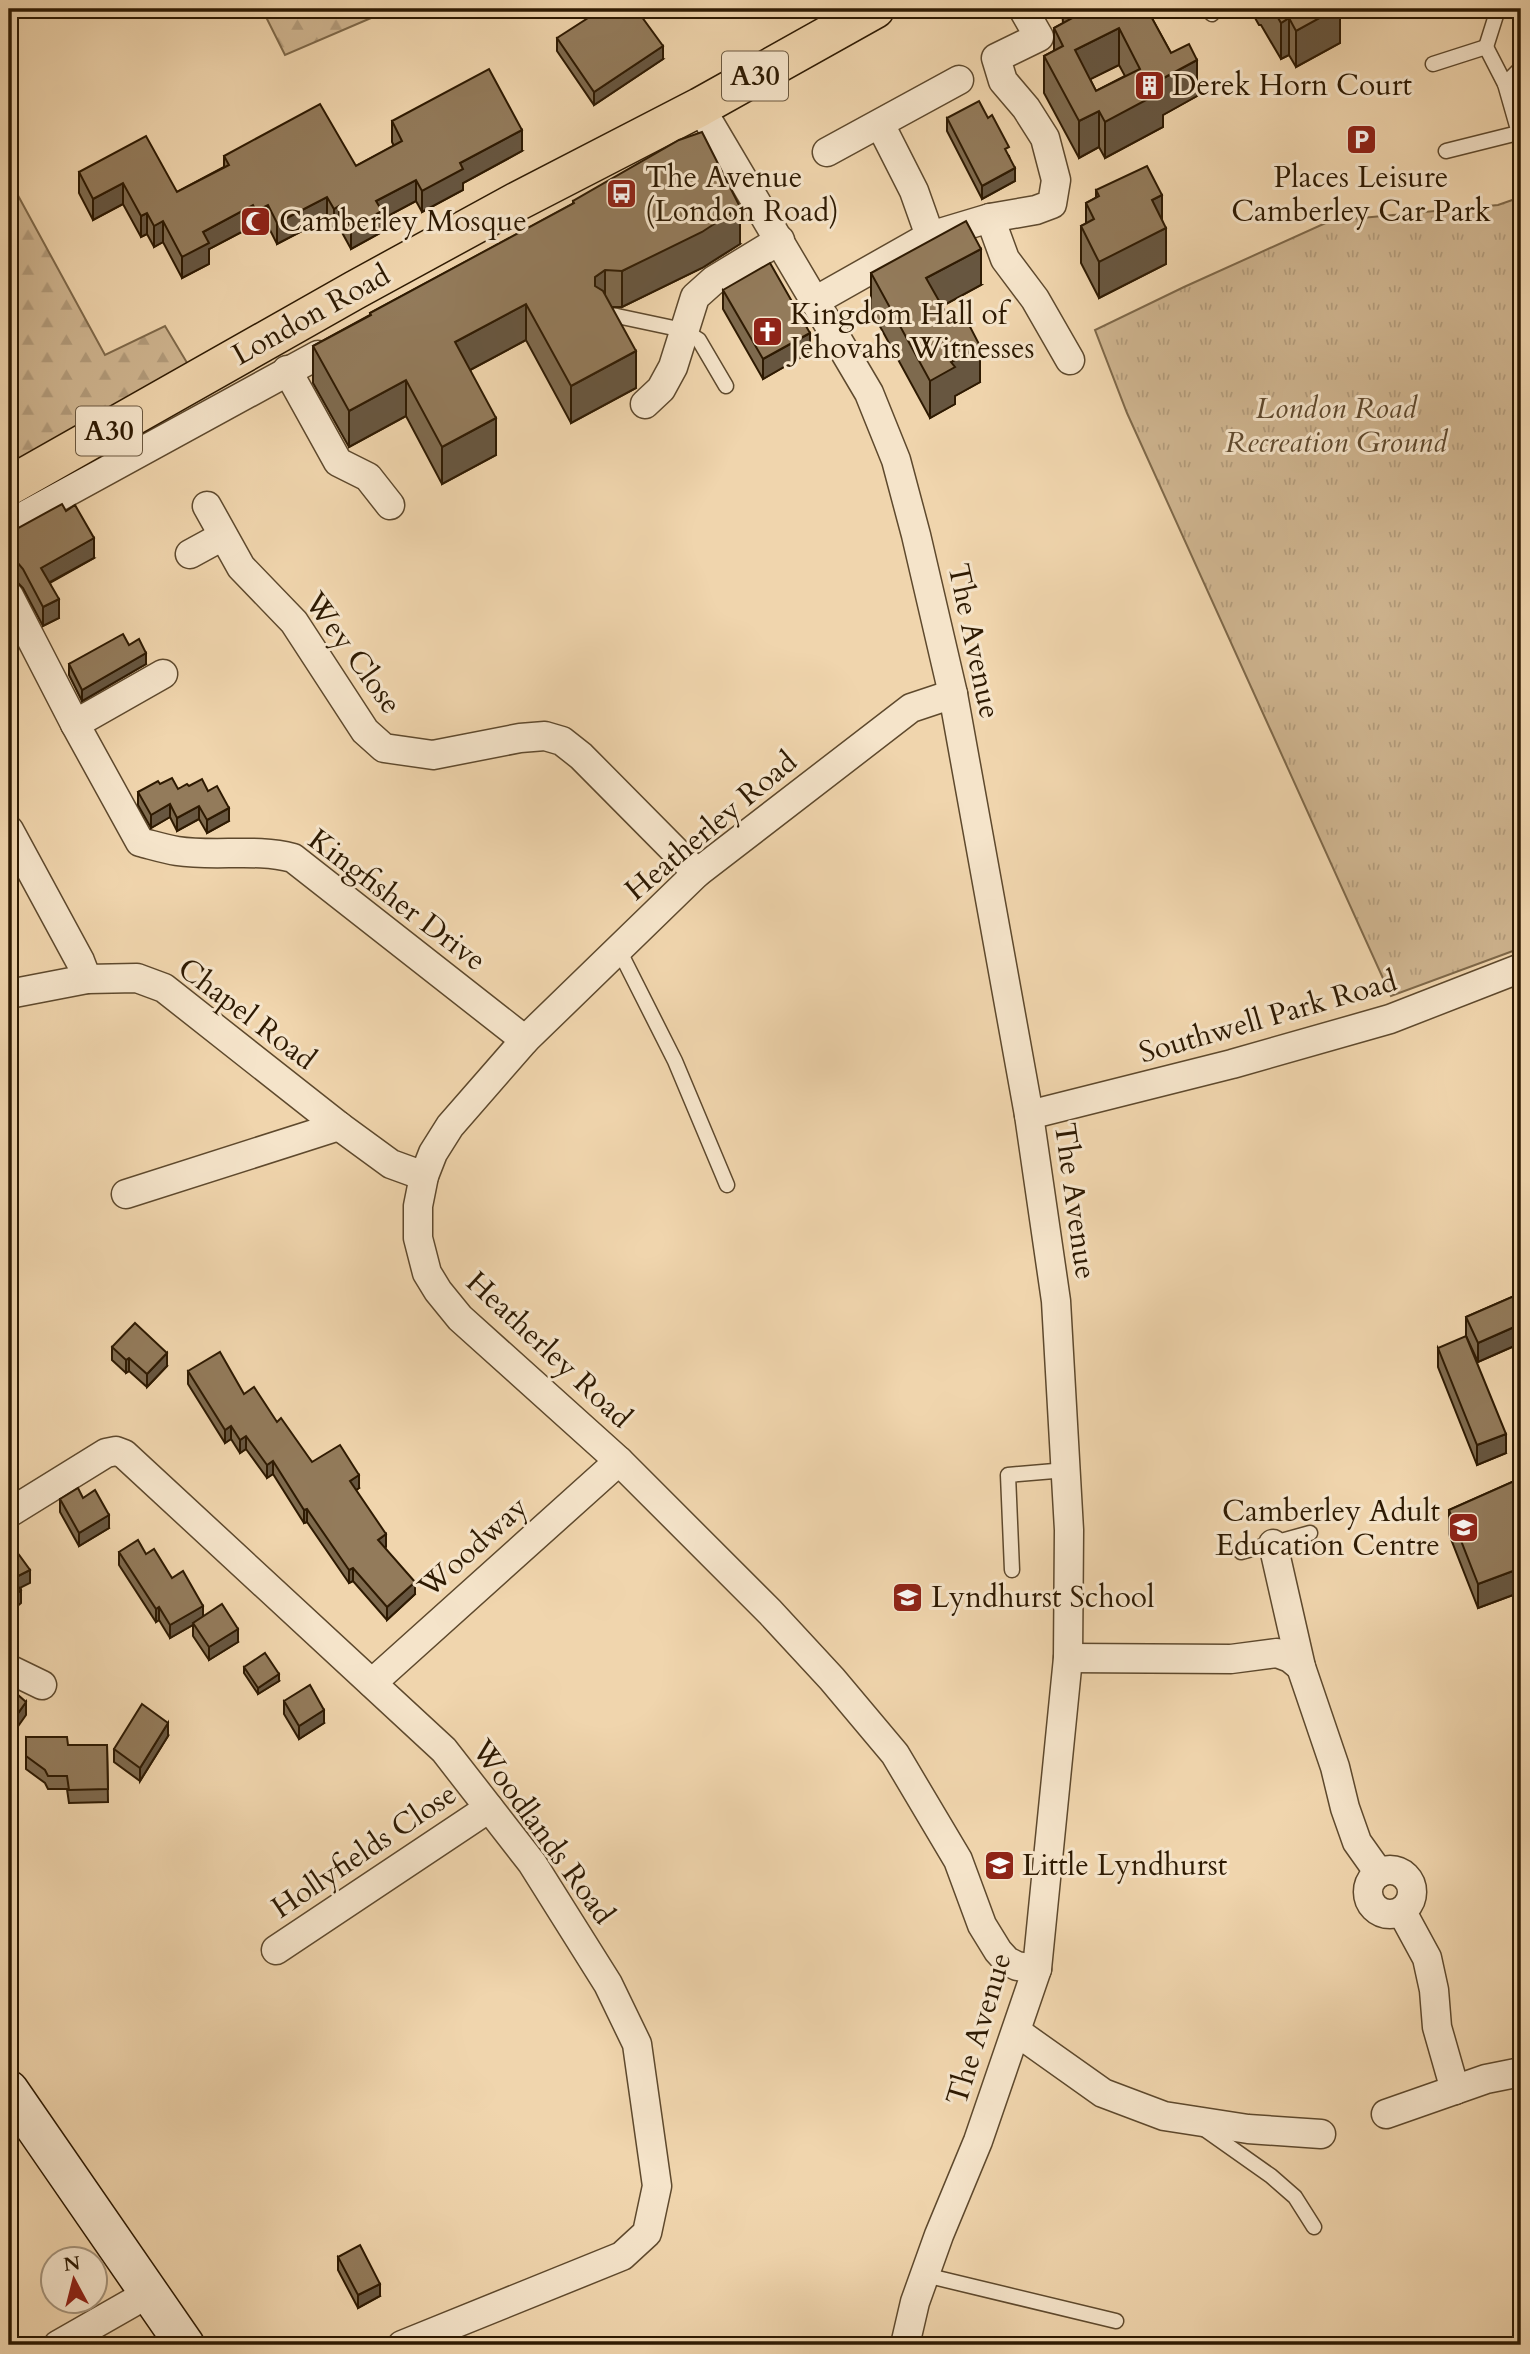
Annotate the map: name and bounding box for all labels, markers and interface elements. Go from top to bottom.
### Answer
road number: A30 [722,52,788,100]
place label: Derek Horn Court [1172,65,1413,106]
building icon: Derek Horn Court [1132,68,1166,102]
parking icon: Places Leisure Camberley Car Park [1344,122,1378,156]
place label: The Avenue (London Road) [645,157,839,232]
place label: Places Leisure Camberley Car Park [1231,157,1491,232]
bus stop icon: The Avenue (London Road) [605,177,639,211]
place label: Camberley Mosque [279,201,527,242]
mosque icon: Camberley Mosque [239,204,273,238]
street label: London Road [225,255,397,375]
place label: Kingdom Hall of Jehovahs Witnesses [786,294,1035,369]
church icon: Kingdom Hall of Jehovahs Witnesses [750,314,784,348]
park label: London Road Recreation Ground [1225,388,1449,463]
road number: A30 [76,406,142,456]
street label: The Avenue [938,560,1010,722]
street label: Wey Close [294,583,411,722]
street label: Heatherley Road [616,742,806,910]
street label: Kingfisher Drive [300,819,494,981]
street label: Chapel Road [169,948,325,1080]
street label: Southwell Park Road [1134,961,1402,1073]
street label: The Avenue [1044,1120,1106,1282]
street label: Heatherley Road [457,1262,641,1438]
street label: Woodway [409,1487,537,1608]
place label: Camberley Adult Education Centre [1216,1491,1441,1566]
school or university icon: Camberley Adult Education Centre [1446,1511,1480,1545]
place label: Lyndhurst School [931,1577,1155,1618]
school or university icon: Lyndhurst School [891,1580,925,1614]
street label: Woodlands Road [461,1730,624,1933]
street label: Hollyfields Close [263,1774,465,1928]
place label: Little Lyndhurst [1022,1845,1228,1886]
school or university icon: Little Lyndhurst [982,1848,1016,1882]
street label: The Avenue [936,1948,1022,2110]
north arrow [38,2246,108,2316]
text: N [62,2250,82,2278]

